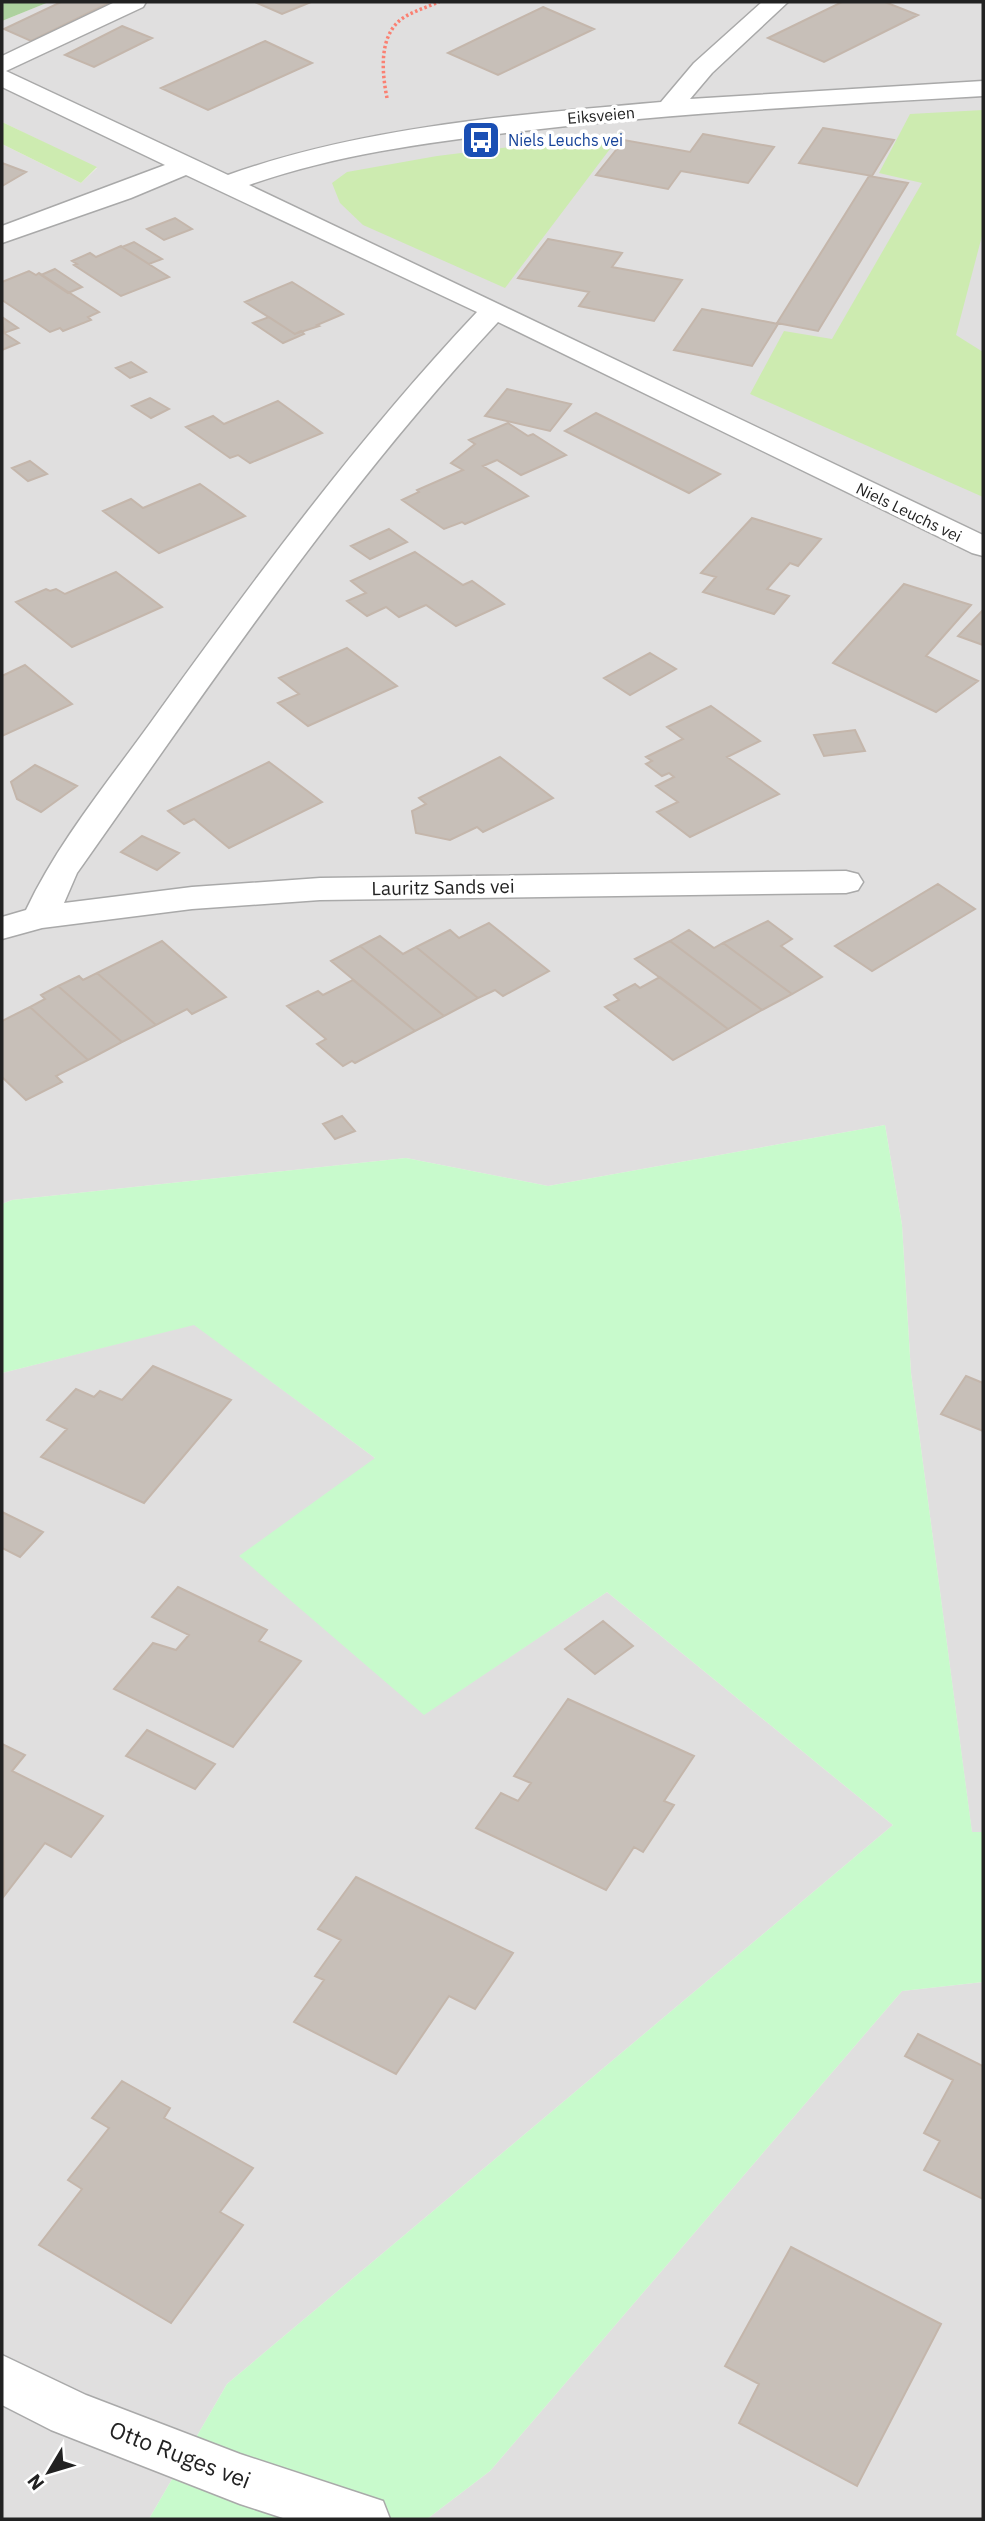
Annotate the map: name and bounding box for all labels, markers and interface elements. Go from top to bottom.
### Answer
street label: Eiksveien [566,102,636,128]
bus stop icon: Niels Leuchs vei [460,119,502,161]
place label: Niels Leuchs vei [508,130,623,150]
street label: Niels Leuchs vei [853,478,965,546]
street label: Lauritz Sands vei [371,874,515,900]
street label: Otto Ruges vei [105,2413,255,2495]
north arrow [14,2437,84,2507]
text: N [22,2470,49,2495]

